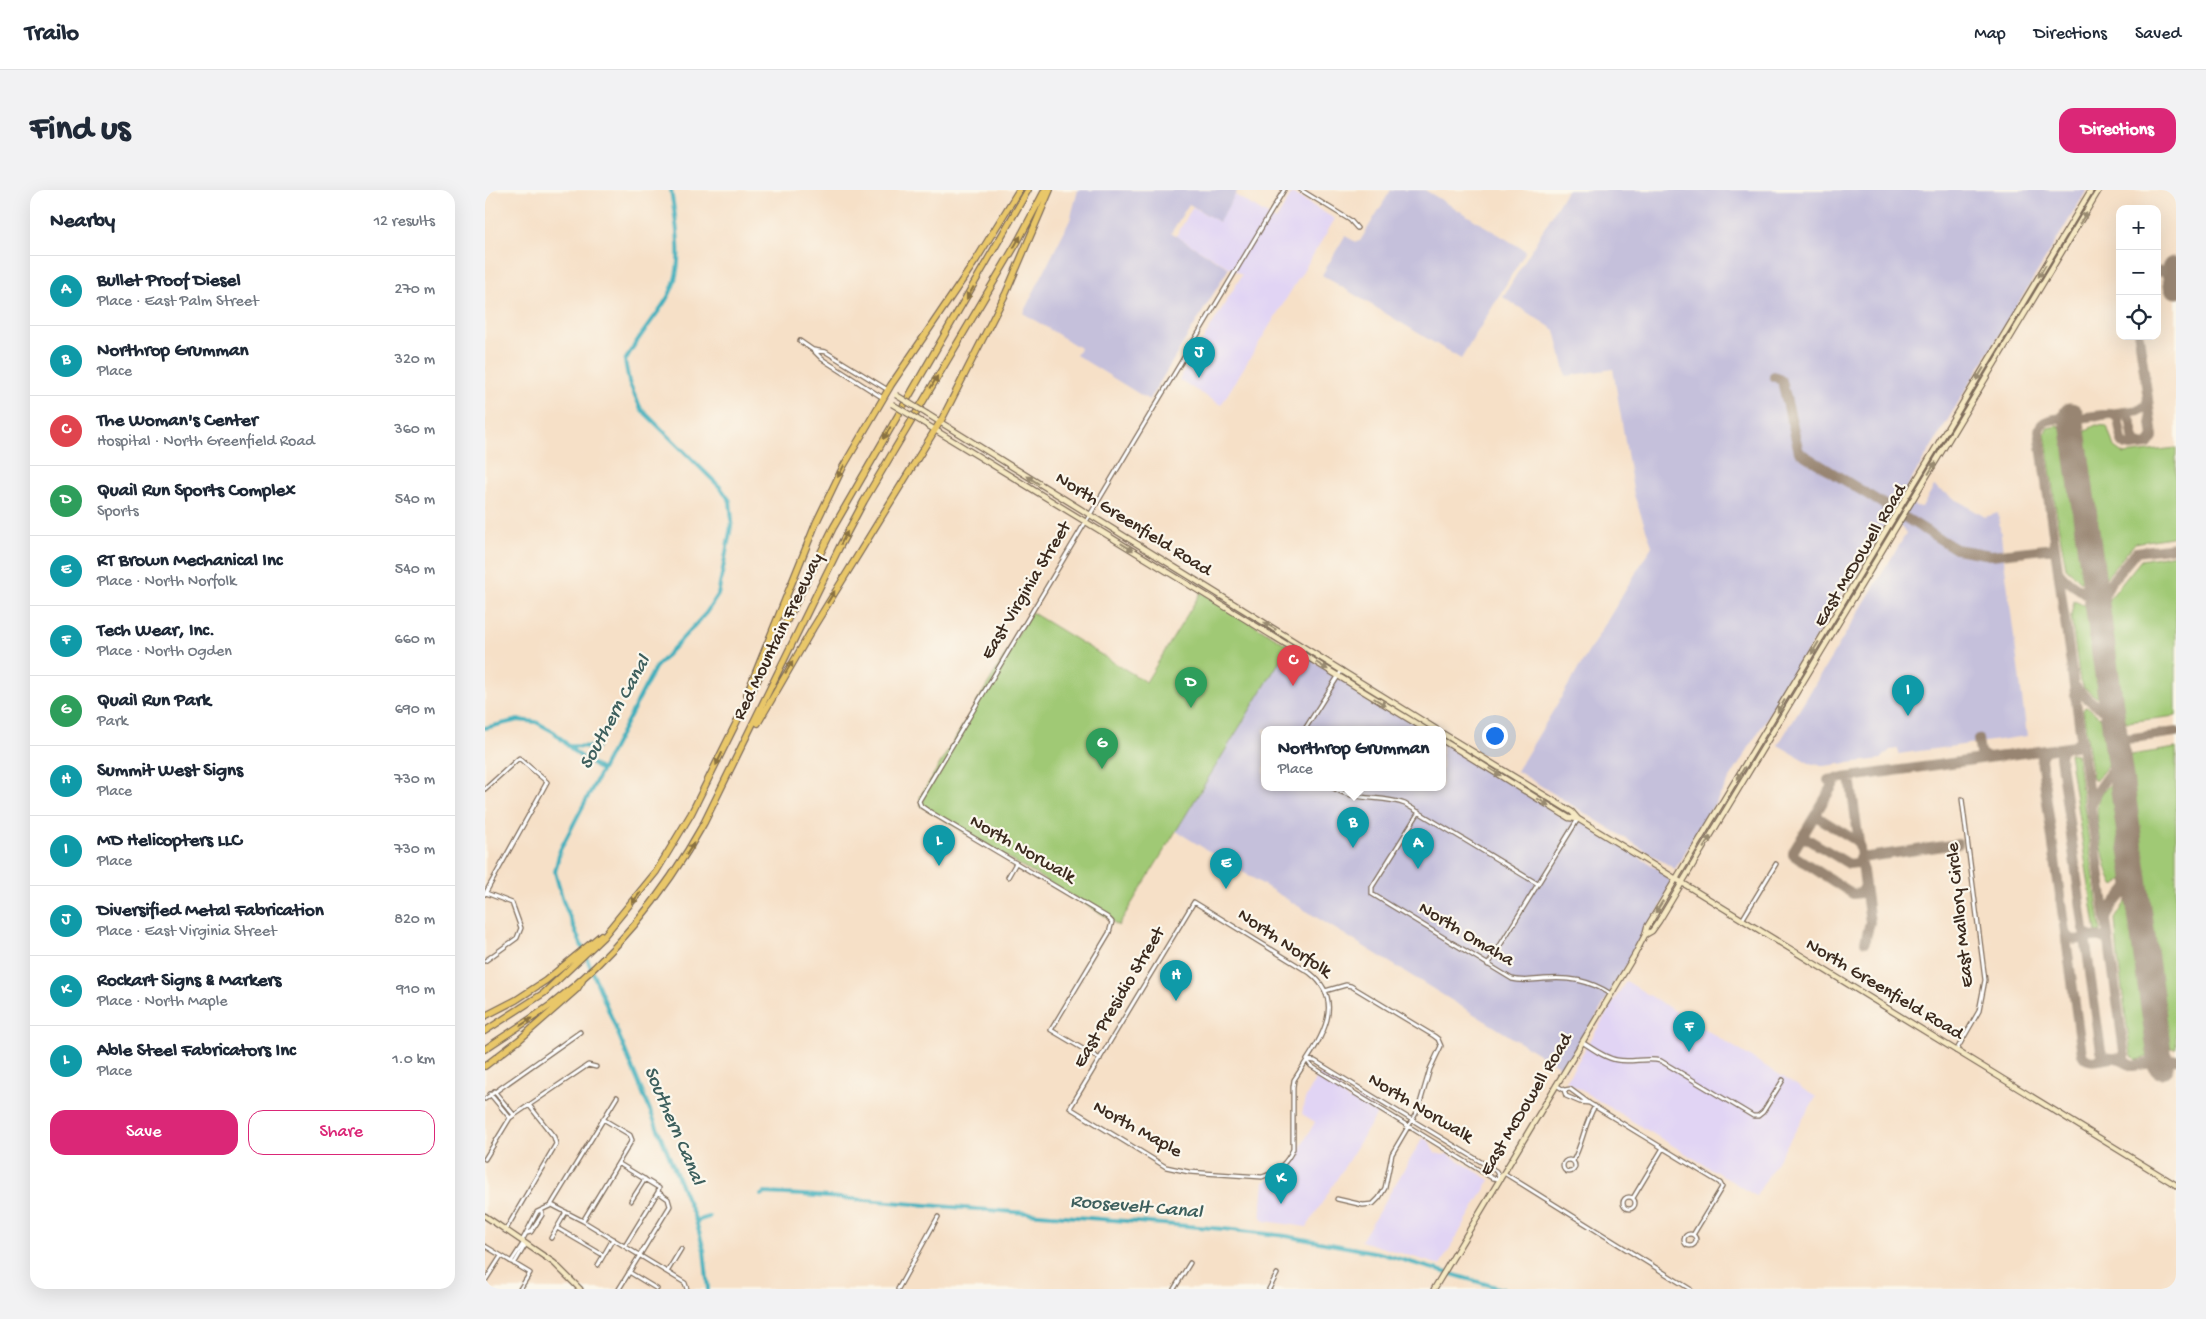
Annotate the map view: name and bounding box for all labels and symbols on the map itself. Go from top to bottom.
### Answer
one-way arrow [2078,211,2087,224]
one-way arrow [1013,235,1021,250]
one-way arrow [2038,265,2047,278]
one-way arrow [966,286,974,301]
pin: J [1183,337,1215,378]
one-way arrow [1976,368,1985,381]
one-way arrow [929,375,938,389]
one-way arrow [883,426,891,441]
one-way arrow [1927,461,1936,474]
one-way arrow [837,464,845,478]
street label: North Greenfield Road [1051,468,1217,583]
one-way arrow [1026,475,1039,485]
street label: East McDowell Road [1809,479,1914,632]
street label: East Virginia Street [977,516,1078,664]
one-way arrow [840,531,848,545]
one-way arrow [1120,542,1133,551]
street label: Red Mountain Freeway [729,549,830,724]
one-way arrow [827,591,836,604]
one-way arrow [1264,622,1277,631]
one-way arrow [1811,642,1820,655]
pin: C [1277,645,1309,686]
water label: Southern Canal [575,651,658,774]
one-way arrow [784,661,793,674]
one-way arrow [1316,661,1329,671]
pin: D [1175,667,1207,708]
pin: I [1892,675,1924,716]
one-way arrow [1373,697,1386,706]
one-way arrow [1776,699,1785,712]
your location [1482,723,1508,749]
pin: G [1086,728,1118,769]
one-way arrow [715,752,723,766]
one-way arrow [1736,766,1745,779]
one-way arrow [1488,768,1502,777]
one-way arrow [1537,797,1550,806]
pin: B [1337,807,1369,848]
street label: North Norwalk [965,810,1080,890]
pin: L [923,825,955,866]
pin: A [1402,828,1434,869]
one-way arrow [1702,835,1711,848]
street label: East Mallory Circle [1942,841,1980,989]
one-way arrow [685,842,694,855]
pin: E [1210,848,1242,889]
one-way arrow [630,891,641,904]
street label: North Omaha [1414,897,1519,973]
one-way arrow [1655,901,1664,914]
street label: North Norfolk [1232,904,1337,985]
street label: East Presidio Street [1069,922,1172,1073]
street label: North Greenfield Road [1801,934,1969,1047]
pin: H [1160,960,1192,1001]
pin: F [1673,1011,1705,1052]
one-way arrow [519,1017,533,1027]
street label: East McDowell Road [1475,1028,1580,1181]
water label: Southern Canal [638,1063,709,1190]
street label: North Norwalk [1363,1069,1478,1150]
street label: North Maple [1088,1096,1186,1164]
pin: K [1265,1163,1297,1204]
water label: Roosevelt Canal [1069,1191,1205,1225]

